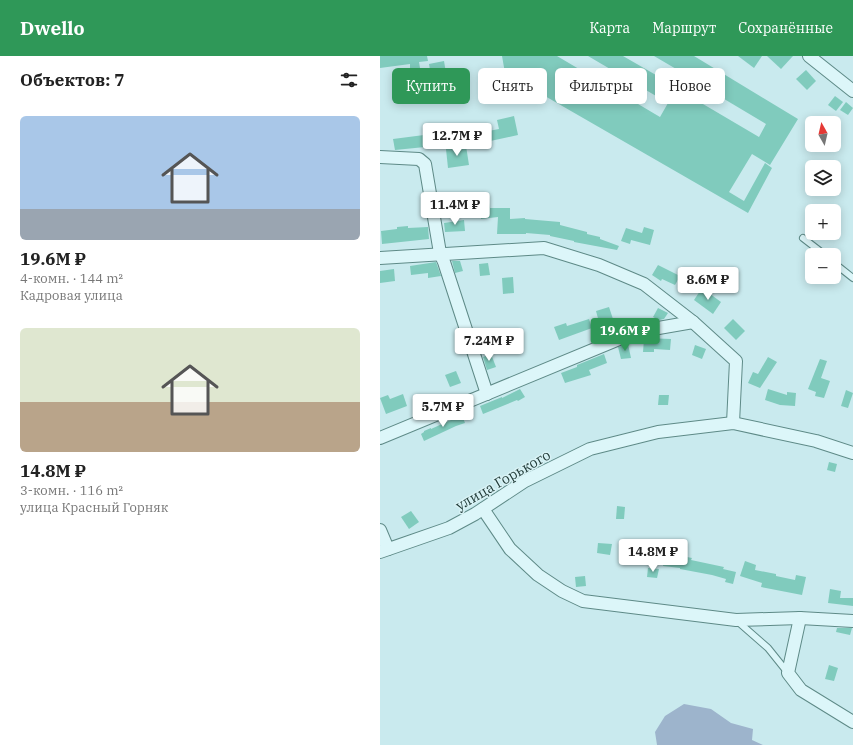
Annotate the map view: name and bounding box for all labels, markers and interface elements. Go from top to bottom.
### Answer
text: Dwello [20,16,85,40]
text: Карта [589,19,630,37]
text: Маршрут [652,19,716,37]
text: Сохранённые [738,19,833,37]
chip: Купить [392,68,470,104]
chip: Снять [478,68,547,104]
chip: Фильтры [555,68,647,104]
chip: Новое [655,68,725,104]
text: Объектов: 7 [20,69,124,91]
icon: filters [338,69,360,91]
north arrow [805,116,841,152]
map controls [805,116,841,284]
pin: 12.7M ₽ [420,123,494,157]
text: 12.7M ₽ [432,127,482,144]
icon: home [154,142,226,214]
button: layers [805,160,841,196]
pin: 11.4M ₽ [418,192,492,226]
text: 11.4M ₽ [430,196,480,213]
button: + [805,204,841,240]
text: 19.6M ₽ [20,248,86,270]
button: − [805,248,841,284]
pin: 8.6M ₽ [675,267,741,301]
text: 4-комн. · 144 m² [20,270,123,287]
text: 8.6M ₽ [687,271,729,288]
text: Кадровая улица [20,287,123,304]
pin: 19.6M ₽ [588,318,662,352]
text: 19.6M ₽ [600,322,650,339]
pin: 7.24M ₽ [452,328,526,362]
text: 7.24M ₽ [464,332,514,349]
icon: home [154,354,226,426]
pin: 5.7M ₽ [410,394,476,428]
text: 5.7M ₽ [422,398,464,415]
street label: улица Горького [452,446,554,514]
text: 14.8M ₽ [20,460,86,482]
text: 3-комн. · 116 m² [20,482,123,499]
text: улица Красный Горняк [20,499,168,516]
pin: 14.8M ₽ [616,539,690,573]
text: 14.8M ₽ [628,543,678,560]

